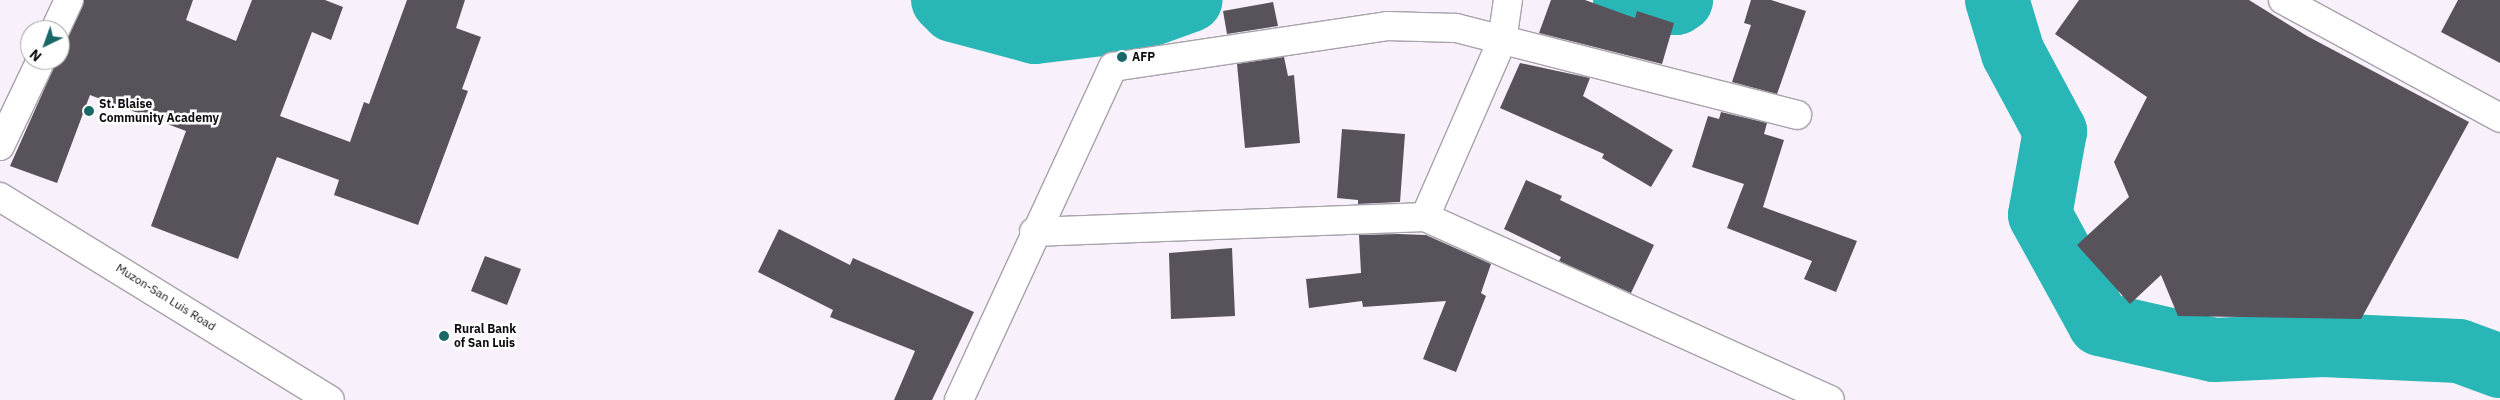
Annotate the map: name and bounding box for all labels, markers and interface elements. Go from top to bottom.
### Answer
north arrow [20,20,70,70]
text: N [26,45,45,65]
place label: AFP [1132,50,1155,64]
marker: AFP [1116,51,1128,63]
place label: St. Blaise Community Academy [99,97,219,125]
marker: St. Blaise Community Academy [83,105,95,117]
street label: Muzon-San Luis Road [113,260,219,334]
place label: Rural Bank of San Luis [454,322,516,350]
marker: Rural Bank of San Luis [438,330,450,342]

